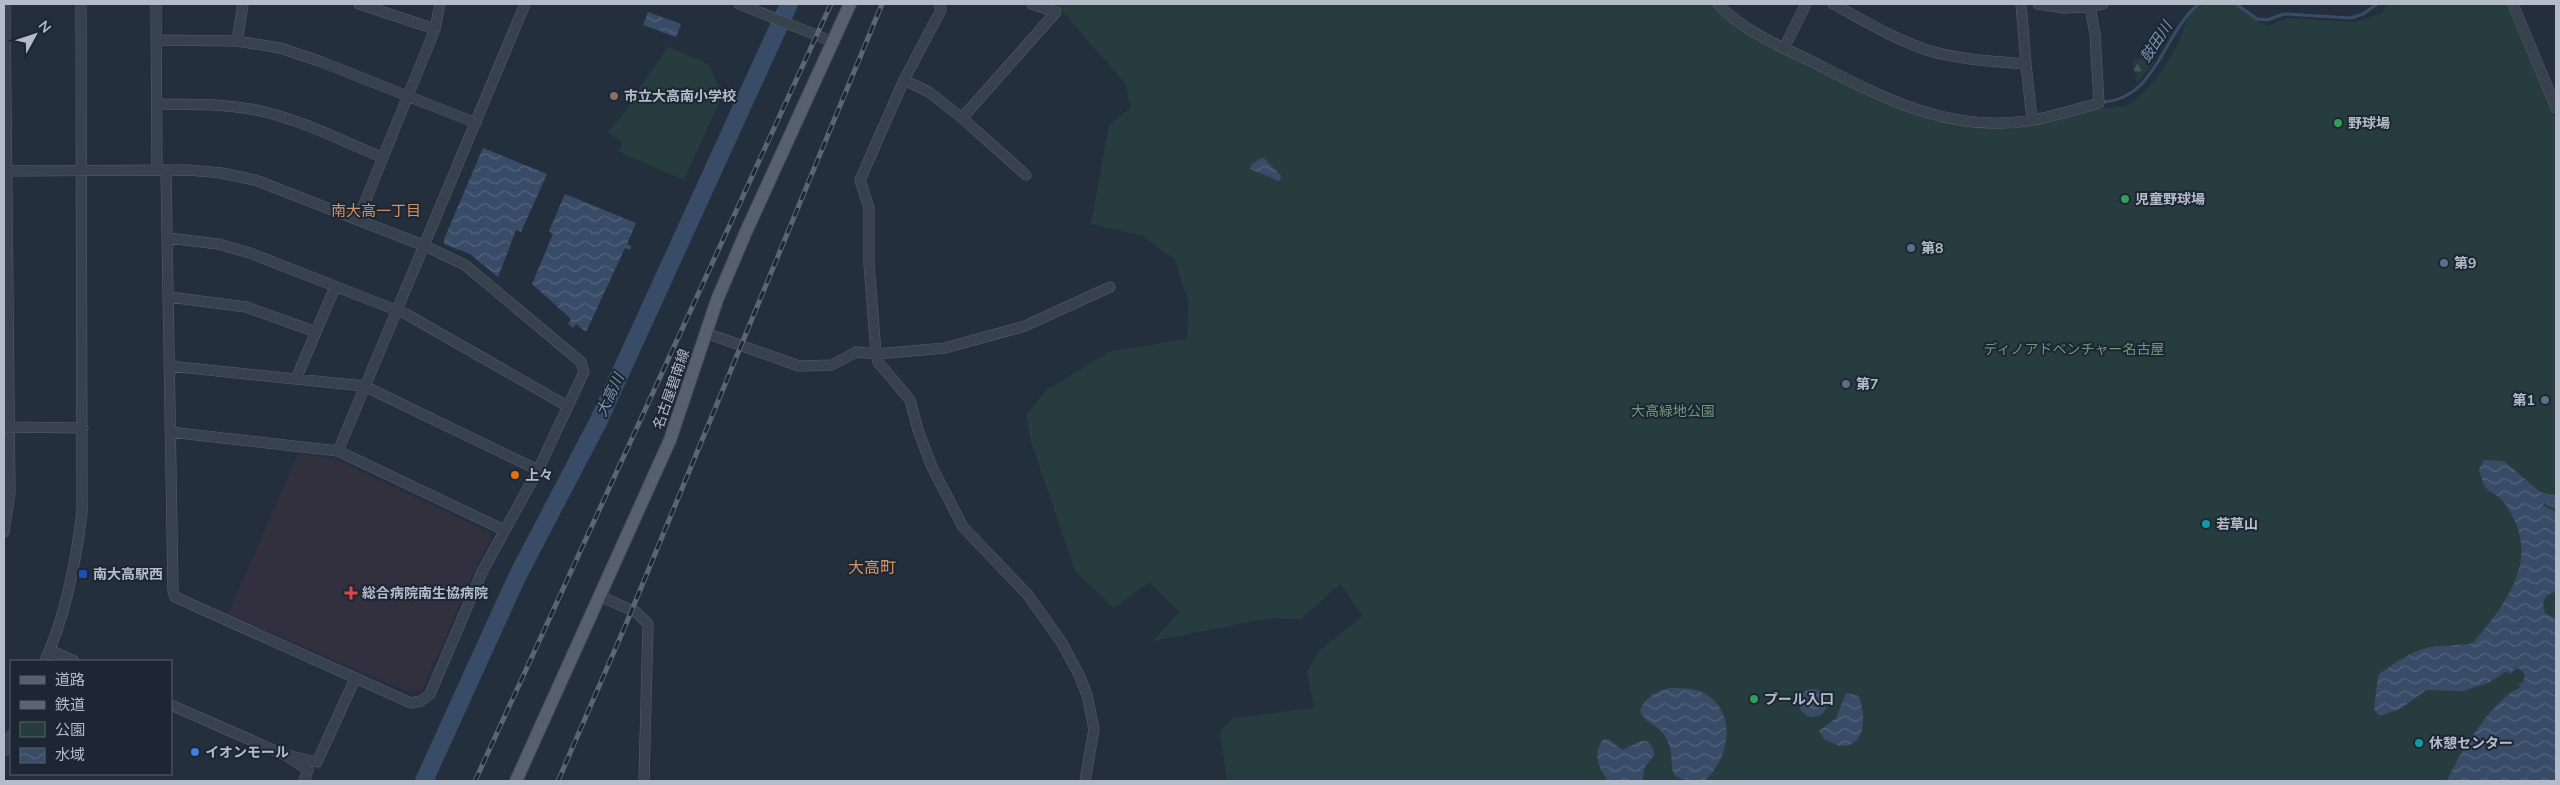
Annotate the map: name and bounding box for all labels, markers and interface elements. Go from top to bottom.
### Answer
north arrow [10,10,60,60]
water label: 鼓田川 [2135,16,2177,66]
text: N [35,17,55,36]
place label: 市立大高南小学校 [624,87,736,105]
marker: 市立大高南小学校 [608,90,620,102]
place label: 野球場 [2348,114,2390,132]
marker: 野球場 [2332,117,2344,129]
place label: 児童野球場 [2135,190,2205,208]
marker: 児童野球場 [2119,193,2131,205]
district label: 南大高一丁目 [331,201,421,220]
place label: 第8 [1921,239,1943,257]
marker: 第8 [1905,242,1917,254]
place label: 第9 [2454,254,2476,272]
marker: 第9 [2438,257,2450,269]
park label: ディノアドベンチャー名古屋 [1984,340,2164,358]
street label: 名古屋碧南線 [649,346,693,432]
water label: 大高川 [591,369,629,419]
place label: 第7 [1856,375,1878,393]
marker: 第7 [1840,378,1852,390]
place label: 第1 [2513,391,2535,409]
marker: 第1 [2539,394,2551,406]
park label: 大高緑地公園 [1631,402,1715,420]
place label: 上々 [525,466,553,484]
marker: 上々 [509,469,521,481]
place label: 若草山 [2216,515,2258,533]
marker: 若草山 [2200,518,2212,530]
district label: 大高町 [848,557,896,577]
place label: 南大高駅西 [93,565,163,583]
marker: 南大高駅西 [77,568,89,580]
place label: 総合病院南生協病院 [362,584,488,602]
marker: 総合病院南生協病院 [344,586,358,600]
legend [10,660,172,775]
text: 道路 [55,670,85,689]
place label: プール入口 [1764,690,1834,708]
marker: プール入口 [1748,693,1760,705]
text: 鉄道 [55,695,85,714]
text: 公園 [55,720,85,739]
place label: 休憩センター [2429,734,2513,752]
marker: 休憩センター [2413,737,2425,749]
place label: イオンモール [205,743,289,761]
text: 水域 [55,745,85,764]
marker: イオンモール [189,746,201,758]

